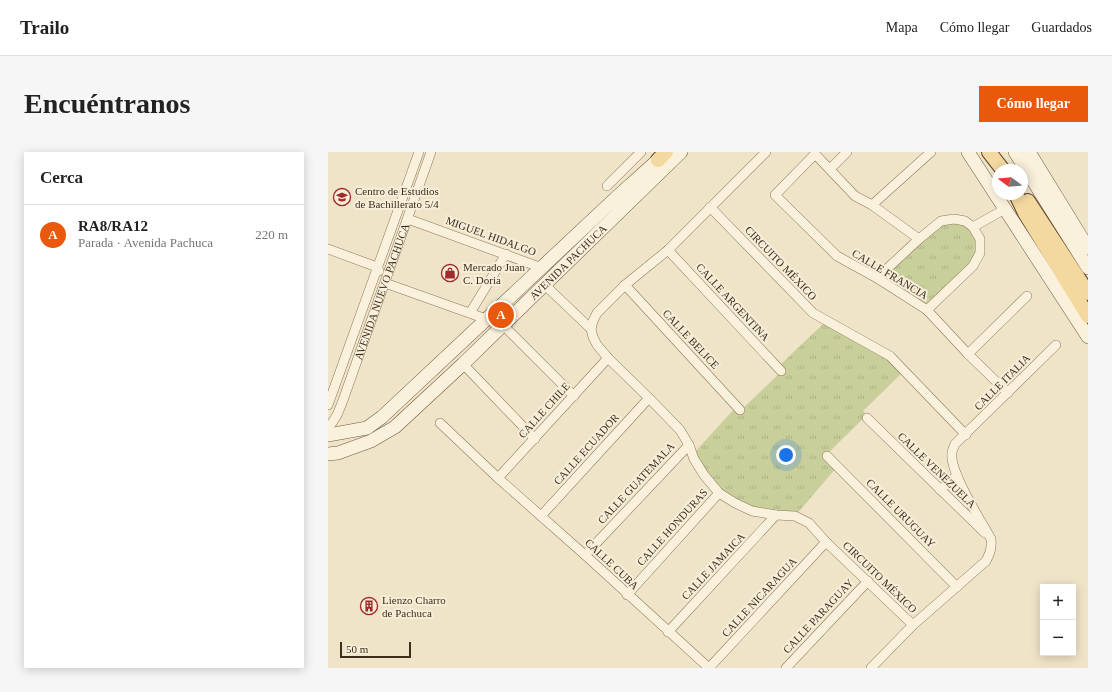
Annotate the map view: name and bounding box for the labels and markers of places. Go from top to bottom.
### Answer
place label: Centro de Estudios de Bachillerato 5/4 [355,185,439,210]
school or university icon: Centro de Estudios de Bachillerato 5/4 [332,187,352,207]
place label: Mercado Juan C. Doria [463,261,526,286]
shop icon: Mercado Juan C. Doria [440,263,460,283]
pin: A [488,300,514,330]
place label: Lienzo Charro de Pachuca [382,594,446,619]
building icon: Lienzo Charro de Pachuca [359,596,379,616]

